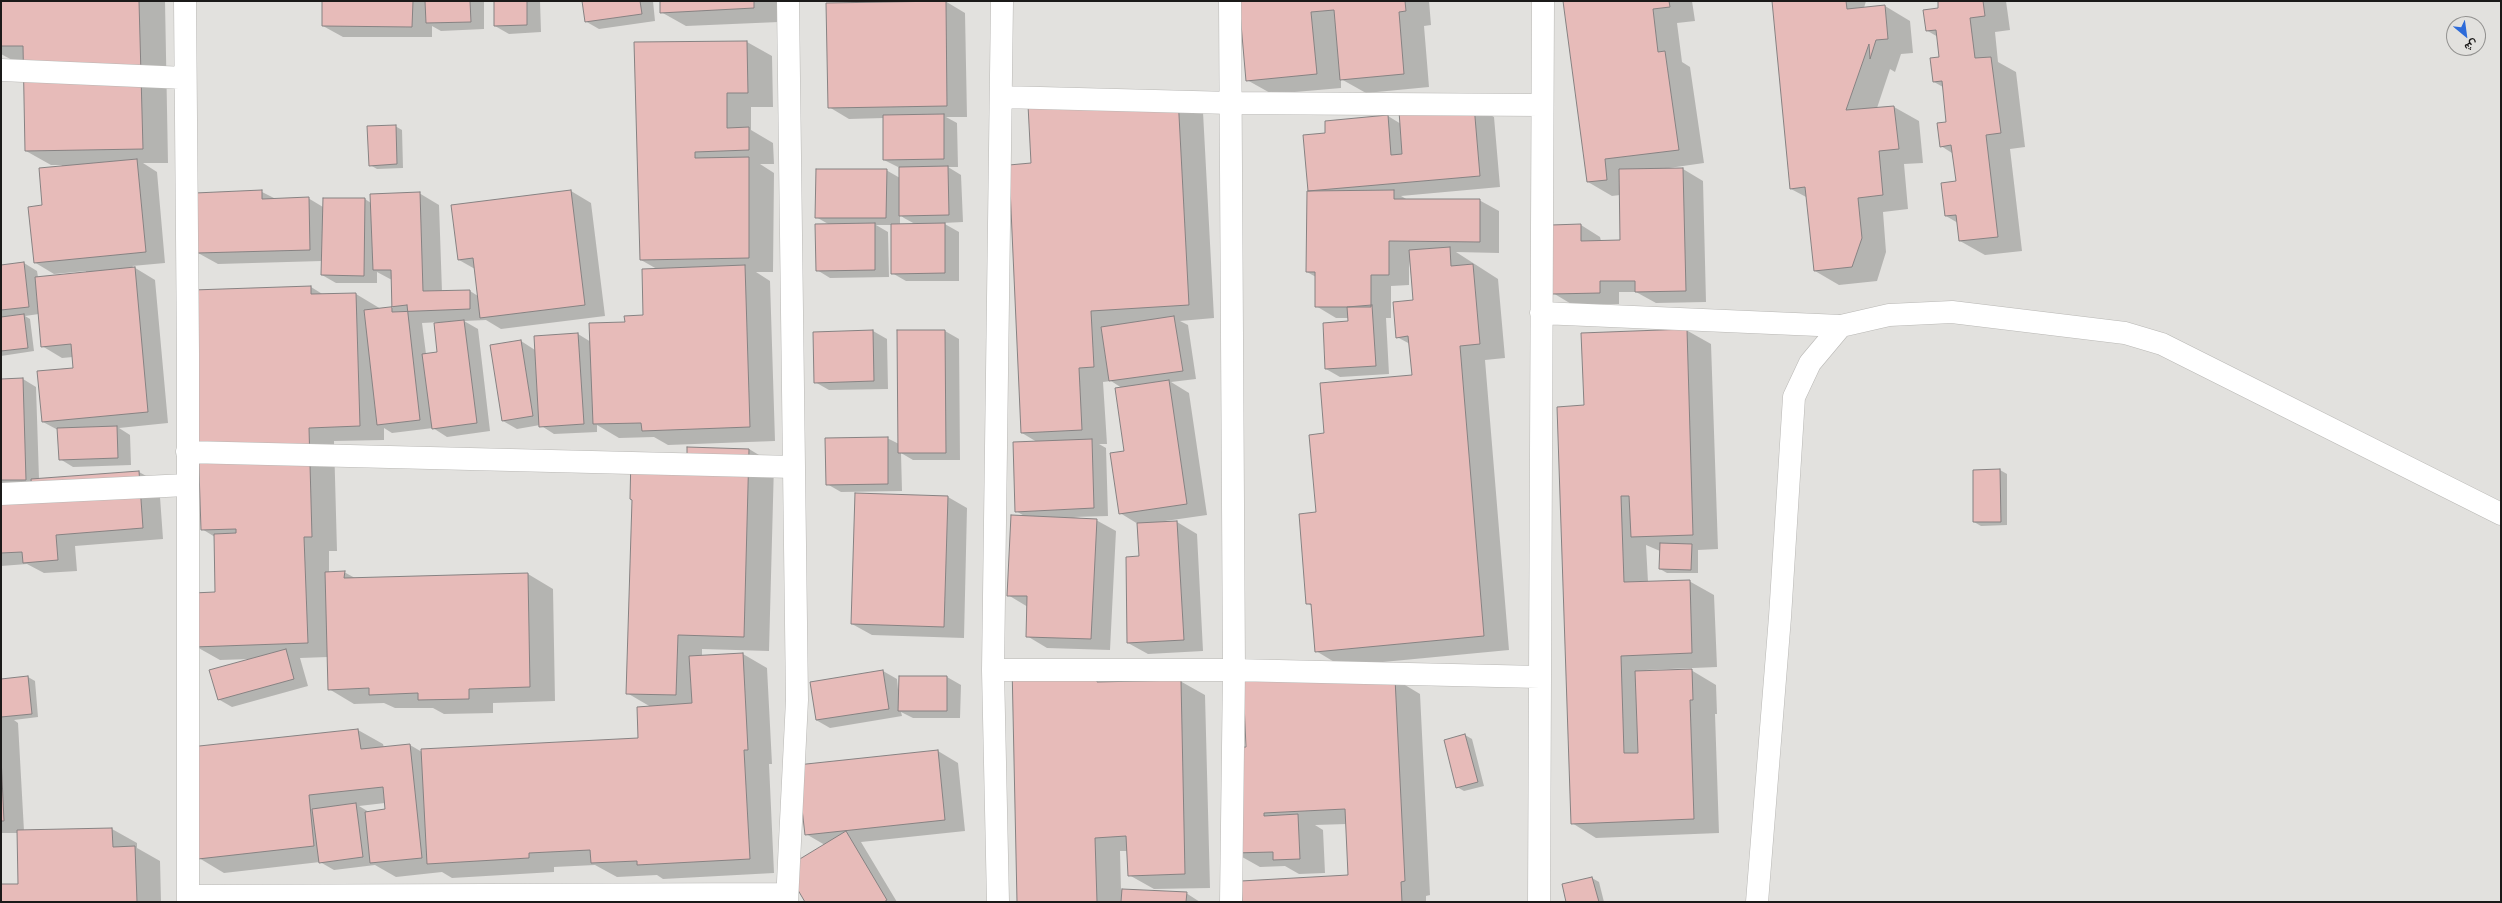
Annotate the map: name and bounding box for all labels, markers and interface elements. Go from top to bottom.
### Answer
north arrow [2446,16,2486,56]
text: ش [2462,36,2481,55]

